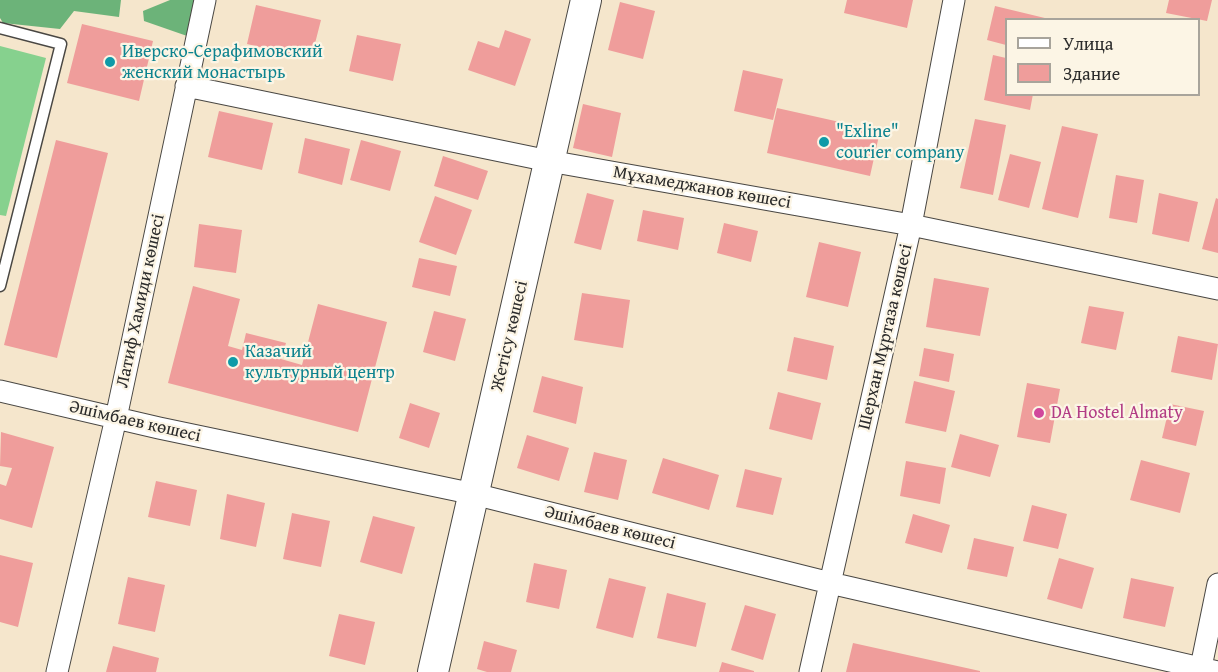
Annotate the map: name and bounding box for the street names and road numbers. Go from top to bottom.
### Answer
street label: Мұхамеджанов көшесі [611,162,793,214]
street label: Латиф Хамиди көшесі [112,212,170,390]
street label: Шерхан Мұртаза көшесі [854,242,918,432]
street label: Жетісу көшесі [487,279,533,393]
street label: Әшімбаев көшесі [67,396,203,448]
street label: Әшімбаев көшесі [542,501,678,555]

